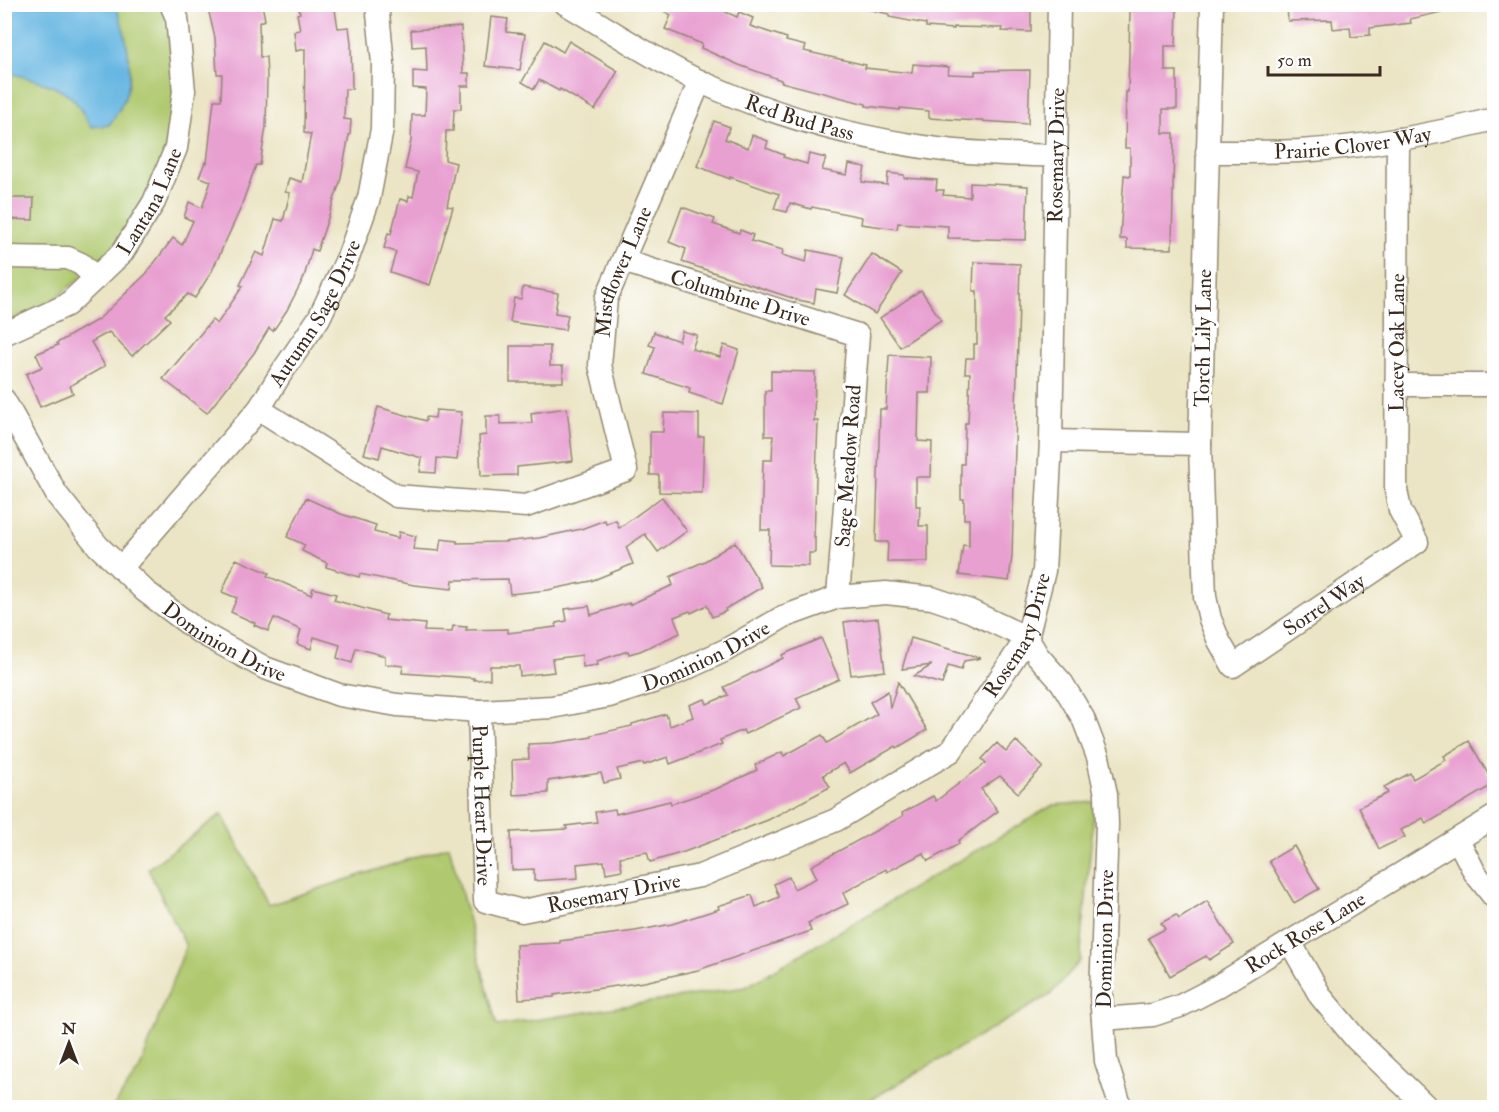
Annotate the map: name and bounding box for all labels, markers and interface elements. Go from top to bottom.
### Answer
scale bar [1268,39,1380,77]
text: 50 m [1277,49,1312,72]
street label: Rosemary Drive [1042,87,1071,224]
street label: Red Bud Pass [741,89,857,147]
street label: Prairie Clover Way [1274,120,1434,166]
street label: Lantana Lane [111,144,189,260]
street label: Mistflower Lane [590,202,658,339]
street label: Autumn Sage Drive [263,236,367,393]
street label: Columbine Drive [667,264,814,333]
street label: Torch Lily Lane [1189,269,1218,407]
street label: Lacey Oak Lane [1383,273,1411,412]
street label: Sage Meadow Road [829,383,868,548]
street label: Sorrel Way [1278,567,1371,642]
street label: Rosemary Drive [978,570,1057,703]
street label: Dominion Drive [157,596,290,689]
street label: Dominion Drive [639,614,775,699]
street label: Purple Heart Drive [465,724,498,886]
street label: Rosemary Drive [545,867,683,920]
street label: Dominion Drive [1091,869,1120,1009]
street label: Rock Rose Lane [1240,886,1371,980]
north arrow [39,1013,99,1073]
text: N [61,1019,77,1039]

